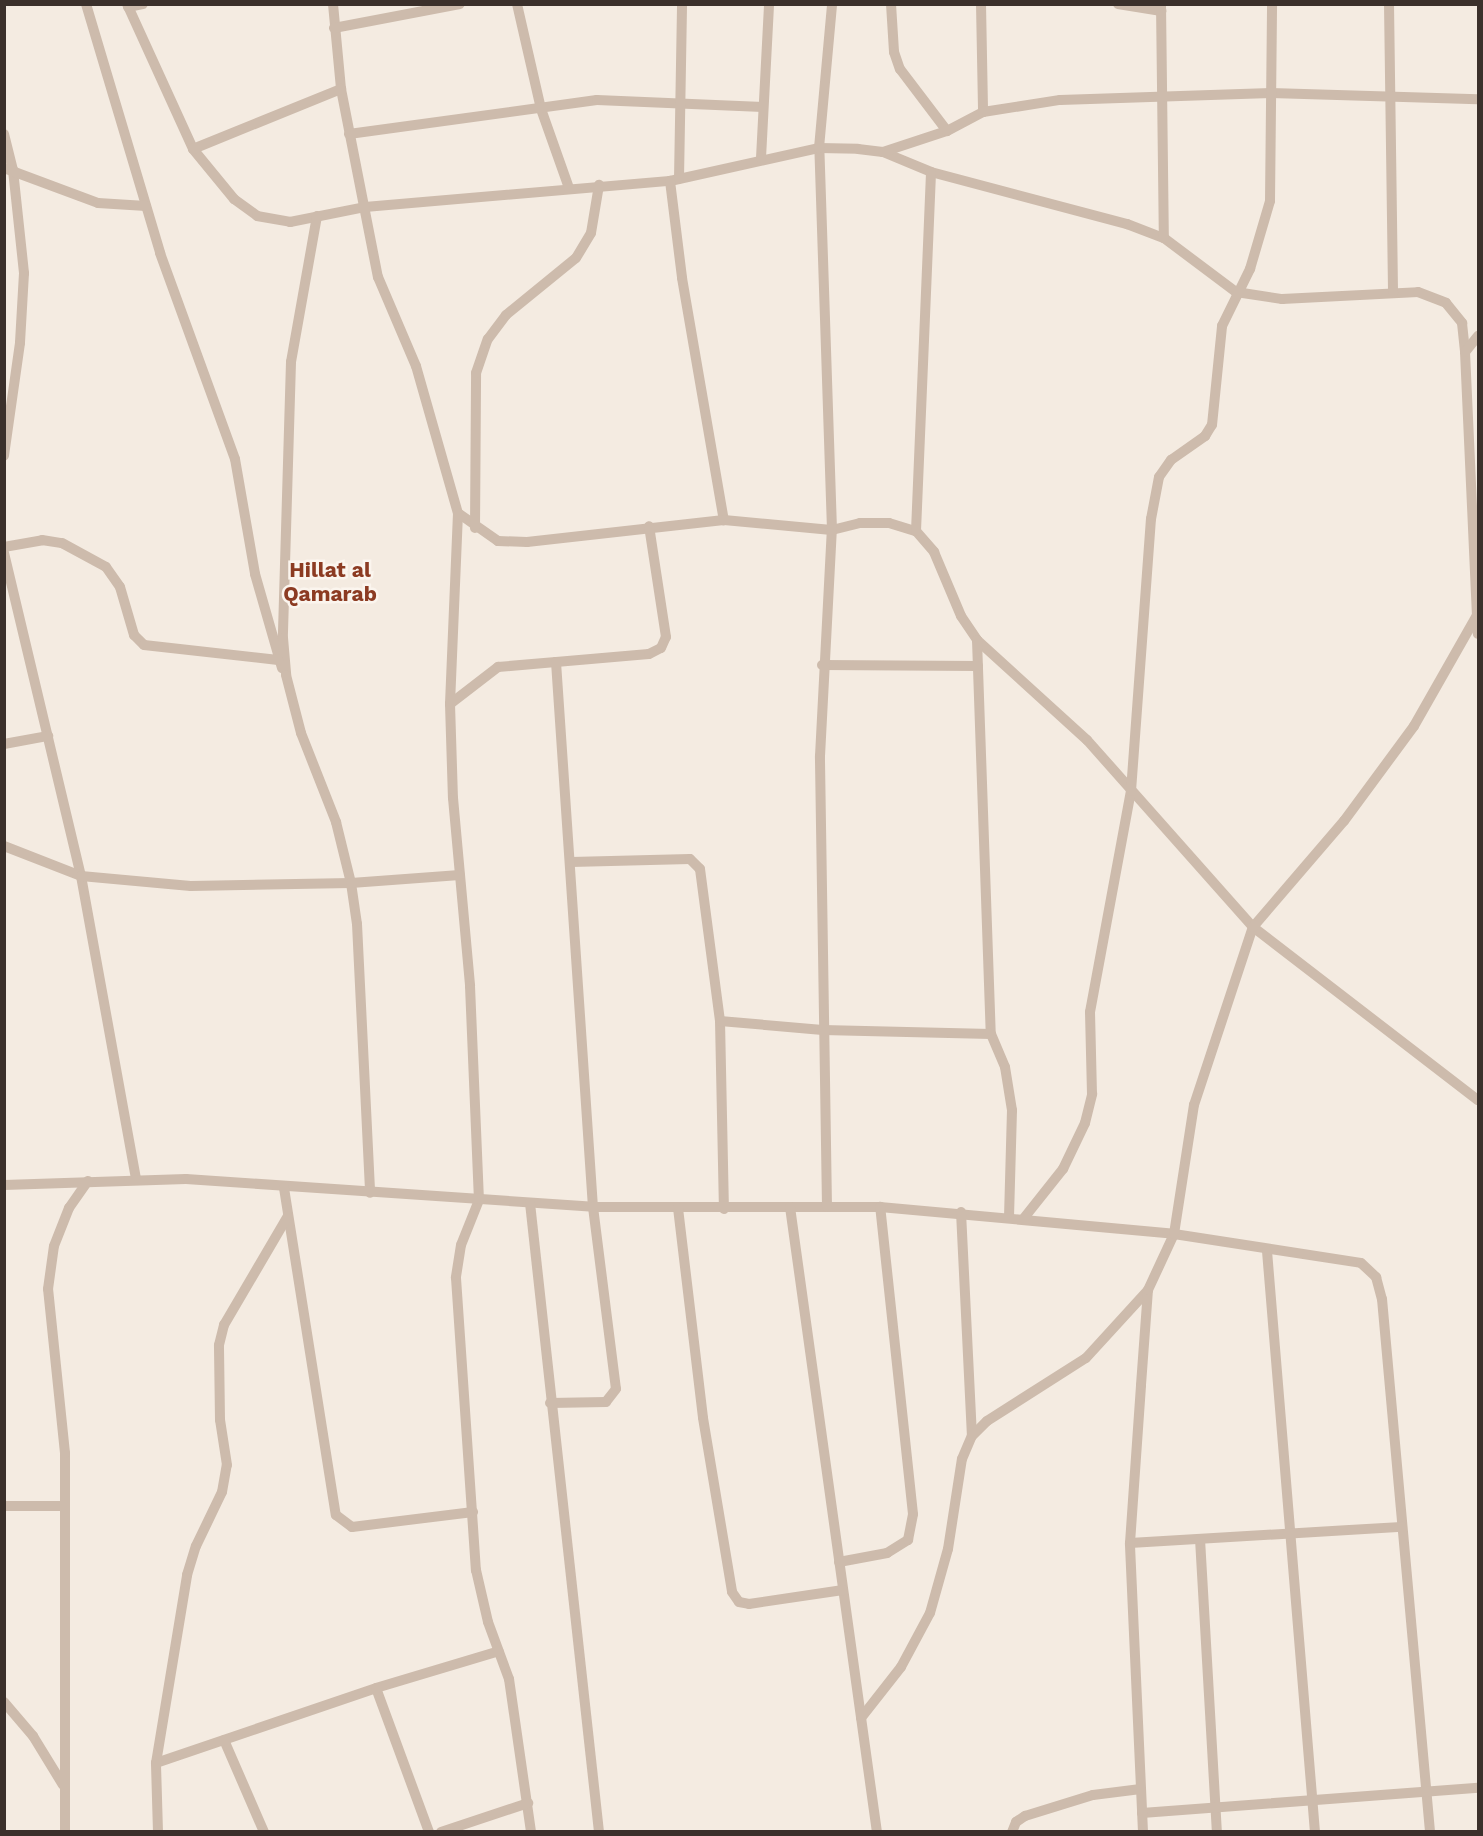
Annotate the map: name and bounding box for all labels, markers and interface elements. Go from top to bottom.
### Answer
district label: Hillat al Qamarab [283,557,377,607]

